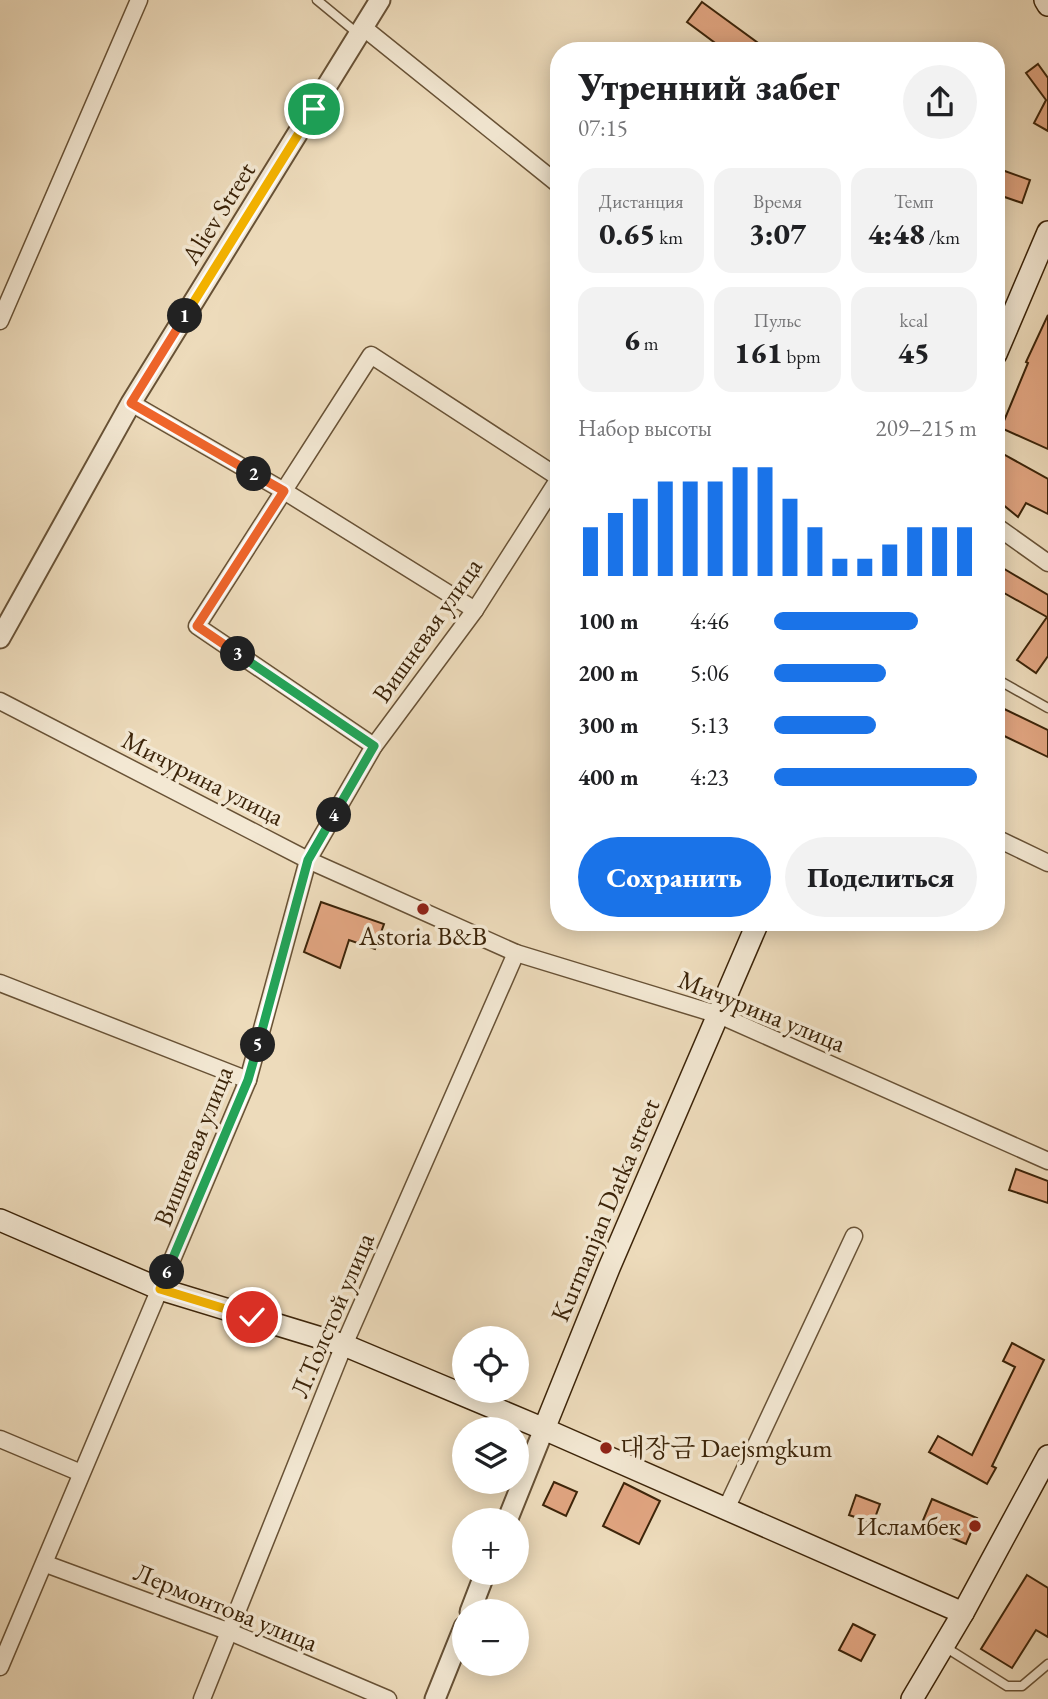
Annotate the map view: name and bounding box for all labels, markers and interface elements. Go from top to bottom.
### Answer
text: Утренний забег [578,62,840,111]
button: share [903,65,977,139]
pin [284,79,344,139]
icon: arrive [295,90,333,128]
text: 07:15 [578,113,628,143]
street label: Aliev Street [173,155,263,271]
text: Дистанция [599,189,684,214]
text: Время [753,189,802,214]
text: Темп [894,189,934,214]
text: 0.65 [599,214,655,253]
text: 3:07 [749,214,806,253]
text: 4:48 [868,214,925,253]
text: km [655,225,683,250]
text: /km [925,225,960,250]
pin: 1 [168,298,202,334]
text: 1 [179,303,190,328]
text: Пульс [753,308,802,333]
text: kcal [900,308,928,333]
text: 6 [624,320,640,359]
text: m [640,331,659,356]
text: 161 [734,333,783,372]
text: 45 [898,333,930,372]
text: bpm [783,344,821,369]
text: Набор высоты [578,413,712,443]
text: 209–215 m [876,413,977,443]
pin: 2 [236,456,272,491]
text: 2 [248,461,259,486]
street label: Вишневая улица [364,550,490,709]
text: 100 m [578,606,639,636]
text: 4:46 [690,606,729,636]
pin: 3 [220,636,256,672]
text: 3 [232,641,243,666]
text: 200 m [578,658,639,688]
text: 5:06 [690,658,729,688]
text: 300 m [578,710,639,740]
text: 5:13 [690,710,729,740]
street label: Мичурина улица [116,723,290,834]
text: 400 m [578,762,639,792]
text: 4:23 [690,762,729,792]
pin: 4 [316,798,352,832]
text: 4 [328,802,339,827]
button: Сохранить [578,837,771,917]
button: Поделиться [785,837,977,917]
marker: Astoria B&B [415,901,431,917]
place label: Astoria B&B [358,919,487,953]
street label: Мичурина улица [673,962,851,1060]
pin: 5 [240,1028,276,1062]
text: 5 [252,1032,263,1057]
street label: Вишневая улица [145,1060,241,1231]
street label: Kurmanjan Datka street [543,1093,667,1327]
street label: Л.Толстой улица [282,1227,382,1403]
pin: 6 [150,1254,184,1290]
text: 6 [161,1259,172,1284]
pin [222,1287,282,1347]
icon: check [233,1298,271,1336]
map controls [452,1326,529,1676]
button: locate [452,1326,529,1403]
button: layers [452,1417,529,1494]
place label: 대장금 Daejsmgkum [620,1431,833,1465]
marker: 대장금 Daejsmgkum [598,1440,614,1456]
button: + [452,1508,529,1585]
place label: Исламбек [856,1509,962,1543]
marker: Исламбек [967,1518,983,1534]
street label: Лермонтова улица [129,1555,324,1660]
button: − [452,1599,529,1676]

